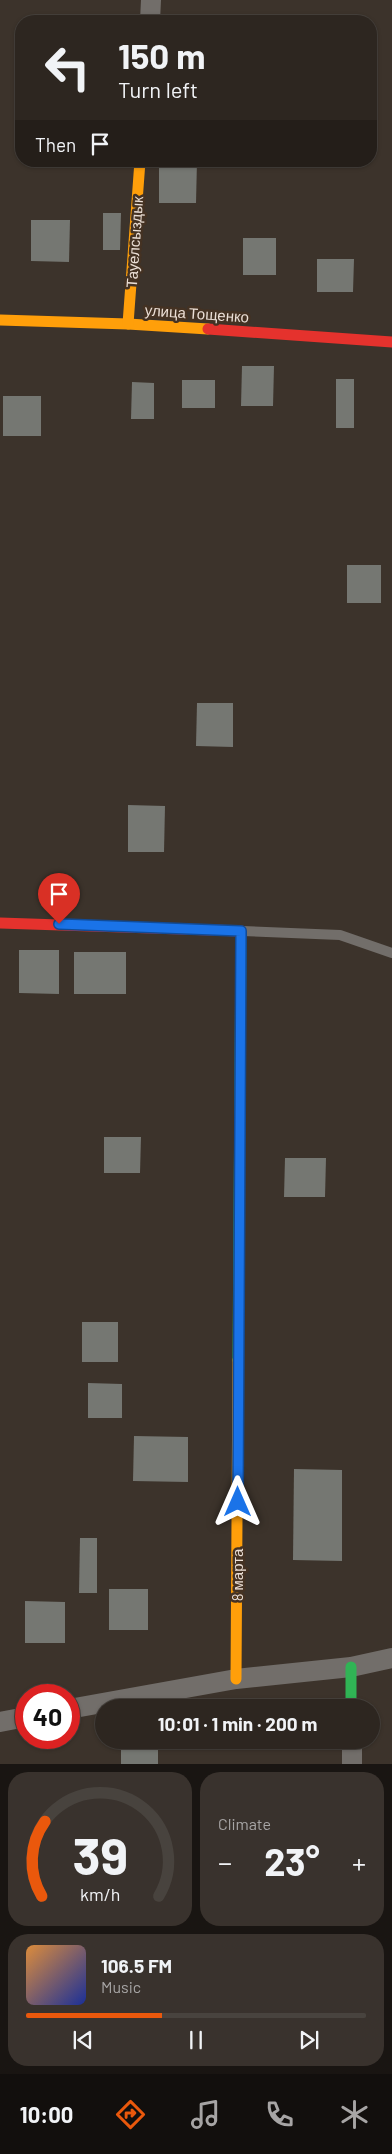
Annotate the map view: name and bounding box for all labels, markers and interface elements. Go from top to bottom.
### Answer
text: 150 m [118,34,205,76]
icon: left [35,35,100,100]
text: Turn left [118,76,198,102]
icon: arrive [86,130,114,158]
text: Then [35,133,76,156]
street label: Тауелсыздык [122,195,146,288]
street label: улица Тощенко [144,300,250,326]
pin [38,873,80,924]
icon: arrive [45,880,73,908]
position arrow [211,1475,263,1527]
street label: 8 марта [228,1548,246,1601]
speed limit sign: 40 [15,1684,80,1749]
text: 10:01 · 1 min · 200 m [158,1712,317,1735]
text: Climate [218,1814,271,1833]
text: 39 [72,1823,128,1885]
text: 23° [264,1838,320,1884]
text: − [218,1845,232,1879]
text: + [352,1845,366,1879]
text: km/h [80,1883,120,1905]
text: 106.5 FM [101,1954,172,1977]
text: Music [101,1977,141,1996]
icon: previous [69,2026,97,2054]
icon: pause [182,2026,210,2054]
icon: next [295,2026,323,2054]
icon: directions [113,2097,148,2132]
icon: music [188,2097,223,2132]
icon: phone [262,2097,297,2132]
icon: climate [337,2097,372,2132]
text: 10:00 [20,2101,73,2127]

